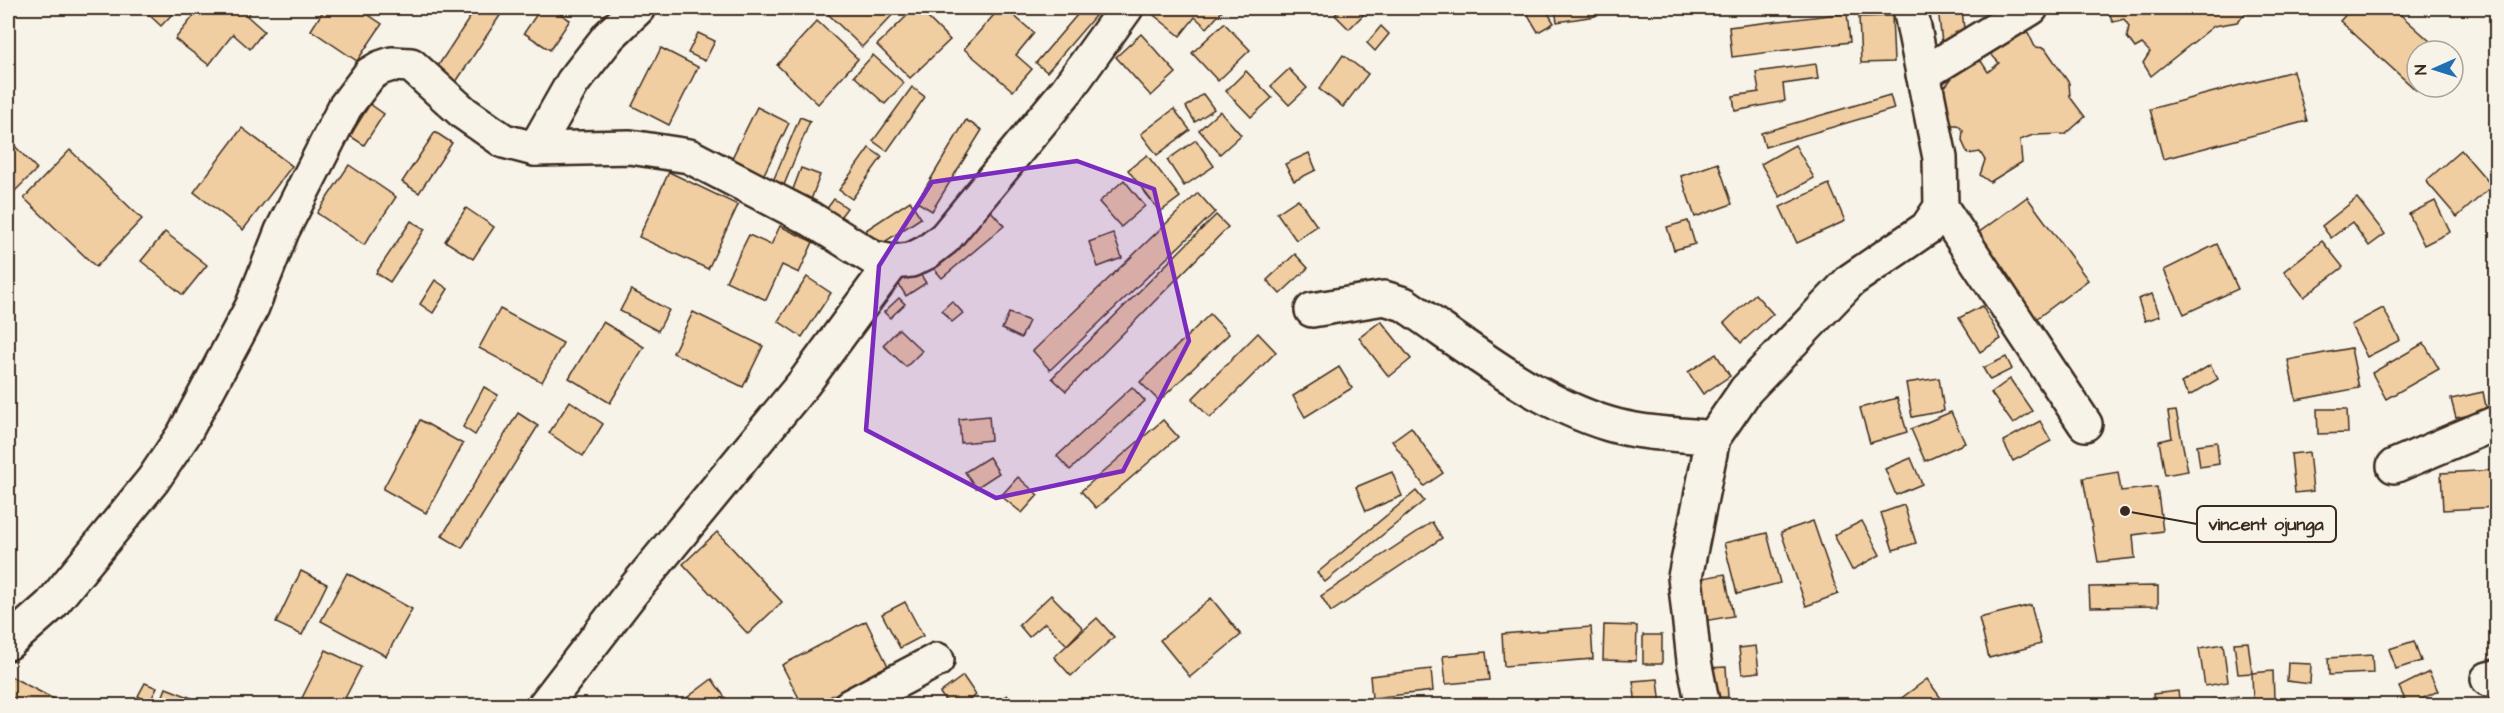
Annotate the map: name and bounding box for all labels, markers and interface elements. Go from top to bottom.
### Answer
north arrow [2405,39,2465,99]
text: N [2410,64,2432,75]
callout: vincent ojunga [2197,506,2336,542]
text: vincent ojunga [2208,512,2325,538]

